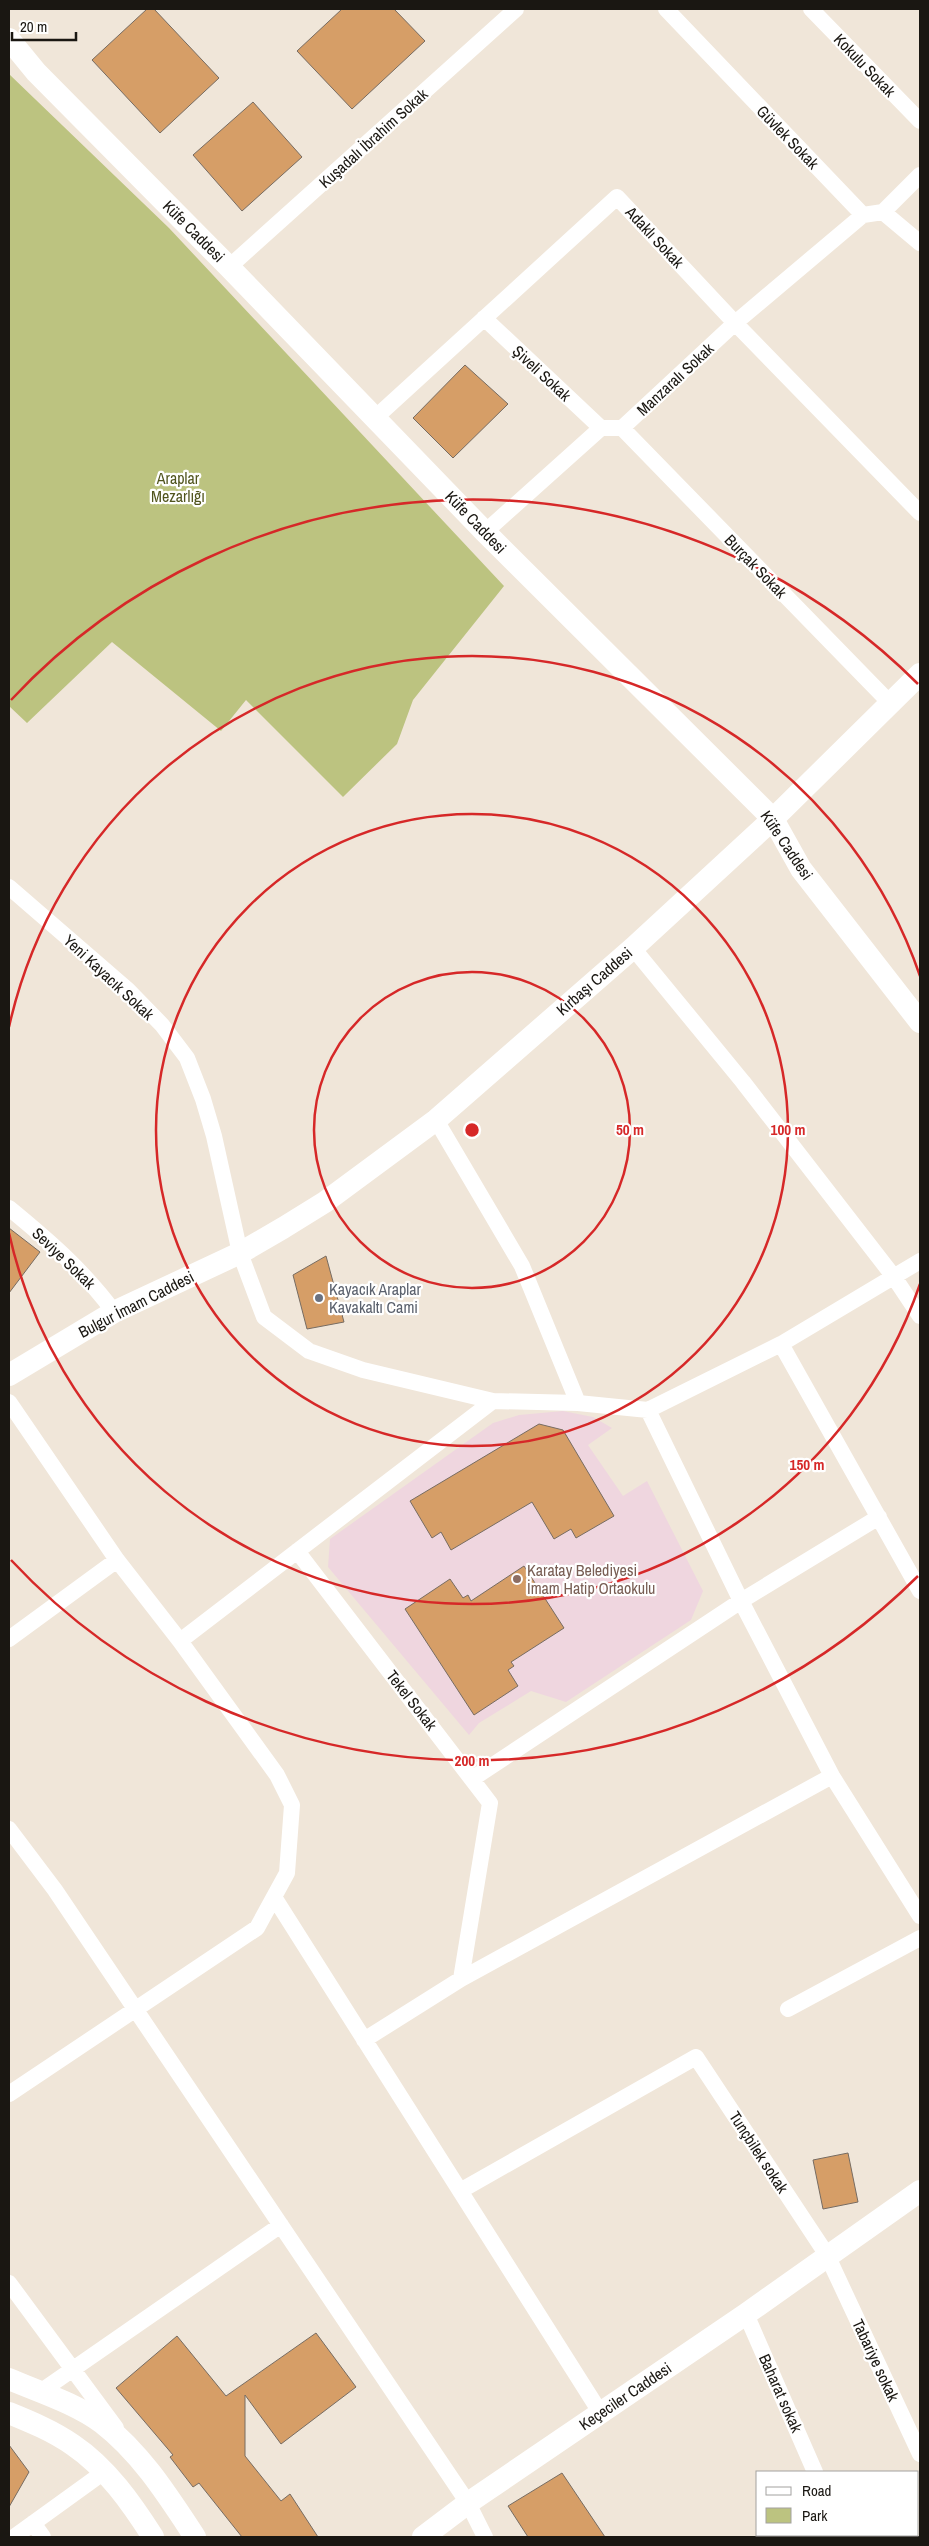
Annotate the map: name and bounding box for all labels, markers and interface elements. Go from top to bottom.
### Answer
scale bar [12,10,76,42]
text: 20 m [20,16,47,37]
street label: Kokulu Sokak [829,29,901,102]
street label: Kuşadalı İbrahim Sokak [314,83,432,193]
street label: Güvlek Sokak [752,100,824,174]
street label: Küfe Caddesi [158,195,230,267]
street label: Adaklı Sokak [620,201,689,273]
street label: Manzaralı Sokak [632,337,719,420]
street label: Şiveli Sokak [508,340,576,406]
park label: Araplar Mezarlığı [151,467,205,507]
street label: Küfe Caddesi [440,486,512,558]
street label: Burçak Sokak [720,529,792,603]
street label: Küfe Caddesi [756,806,818,884]
street label: Yeni Kayacık Sokak [59,929,159,1025]
street label: Kırbaşı Caddesi [551,942,637,1020]
text: 50 m [616,1119,644,1140]
text: 100 m [771,1119,805,1140]
centre of rings [463,1121,481,1139]
street label: Seviye Sokak [28,1222,101,1294]
street label: Bulgur İmam Caddesi [74,1265,198,1343]
place label: Kayacık Araplar Kavakaltı Cami [329,1278,422,1318]
marker: Kayacık Araplar Kavakaltı Cami [313,1292,325,1304]
text: 150 m [790,1454,824,1475]
place label: Karatay Belediyesi İmam Hatip Ortaokulu [527,1559,655,1599]
marker: Karatay Belediyesi İmam Hatip Ortaokulu [511,1573,523,1585]
street label: Tekel Sokak [382,1665,443,1735]
text: 200 m [455,1750,489,1771]
street label: Tunçbilek sokak [724,2107,794,2198]
street label: Tabariye sokak [847,2315,905,2405]
street label: Baharat sokak [754,2350,808,2436]
street label: Keçeciler Caddesi [574,2357,676,2435]
legend [756,2471,919,2536]
text: Road [802,2480,831,2501]
text: Park [802,2505,828,2526]

